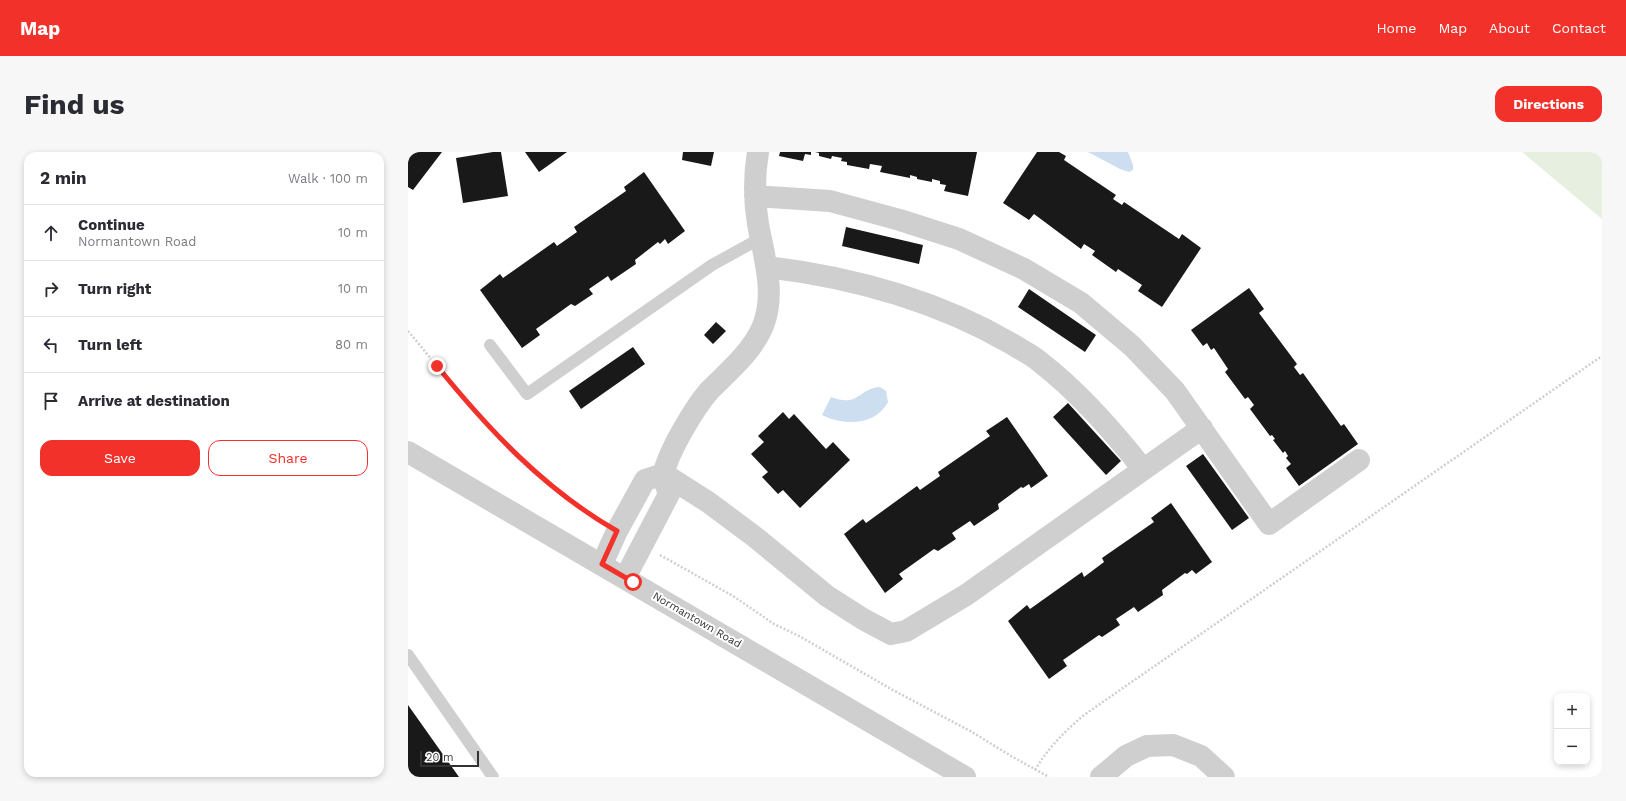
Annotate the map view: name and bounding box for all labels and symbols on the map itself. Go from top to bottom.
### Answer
route end [428,357,446,375]
route start [624,573,642,591]
street label: Normantown Road [650,589,744,651]
scale bar [420,749,479,768]

